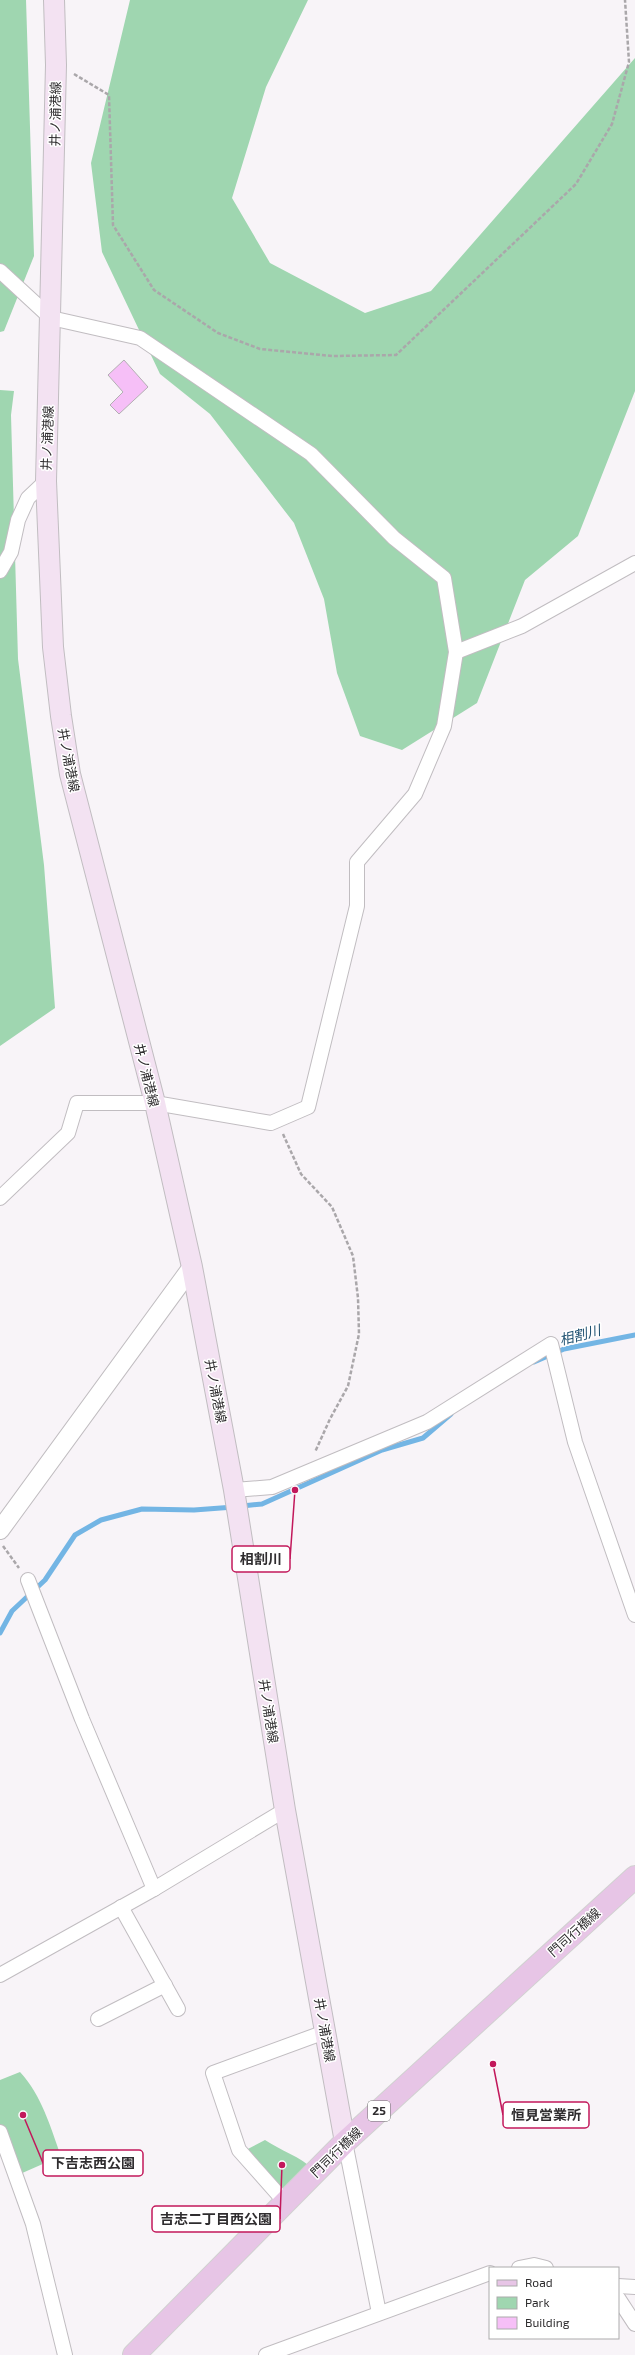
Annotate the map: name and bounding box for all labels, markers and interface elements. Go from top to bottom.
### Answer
street label: 井ノ浦港線 [46,81,64,147]
street label: 井ノ浦港線 [38,405,56,471]
street label: 井ノ浦港線 [55,727,83,793]
street label: 井ノ浦港線 [131,1042,163,1108]
water label: 相割川 [557,1320,604,1348]
street label: 井ノ浦港線 [202,1358,230,1424]
callout: 相割川 [232,1546,290,1572]
text: 相割川 [240,1550,282,1567]
street label: 井ノ浦港線 [256,1678,282,1744]
street label: 門司行橋線 [544,1904,604,1960]
street label: 井ノ浦港線 [311,1997,339,2063]
road number: 25 [368,2101,390,2121]
callout: 恒見営業所 [503,2102,589,2128]
text: 恒見営業所 [511,2106,581,2123]
street label: 門司行橋線 [307,2124,365,2180]
callout: 下吉志西公園 [43,2150,143,2176]
text: 下吉志西公園 [51,2154,135,2171]
callout: 吉志二丁目西公園 [152,2206,280,2232]
text: 吉志二丁目西公園 [160,2210,272,2227]
legend [489,2267,619,2339]
text: Road [525,2275,553,2289]
text: Park [525,2295,550,2309]
text: Building [525,2315,570,2329]

